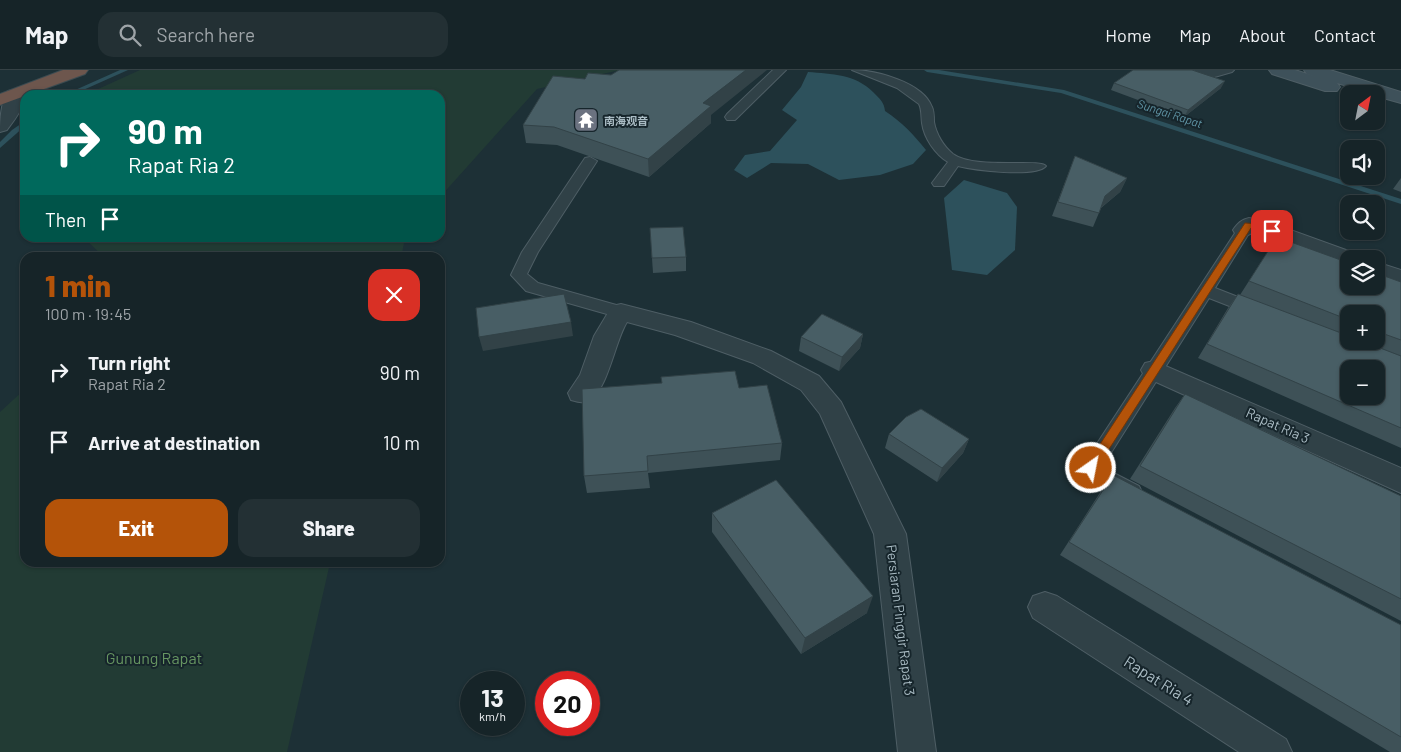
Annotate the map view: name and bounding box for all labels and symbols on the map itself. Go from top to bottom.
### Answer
north arrow [1340,85,1385,130]
water label: Sungai Rapat [1136,96,1205,130]
temple icon: 南海观音 [573,107,599,133]
place label: 南海观音 [604,114,648,127]
pin [1251,210,1293,252]
street label: Rapat Ria 3 [1244,403,1312,447]
position arrow [1064,441,1116,493]
street label: Persiaran Pinggir Rapat 3 [883,543,919,697]
park label: Gunung Rapat [106,648,202,667]
street label: Rapat Ria 4 [1121,651,1197,709]
speed limit sign: 20 [535,671,600,736]

